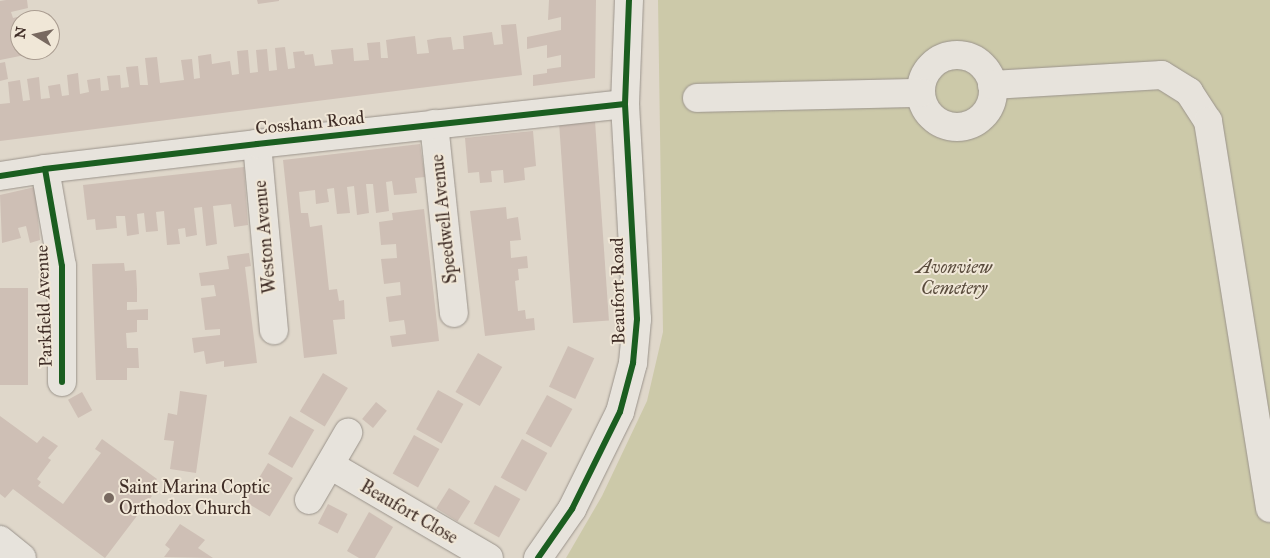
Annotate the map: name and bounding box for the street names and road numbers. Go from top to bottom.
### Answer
street label: Cossham Road [254,107,366,139]
street label: Speedwell Avenue [426,153,462,285]
street label: Weston Avenue [249,179,281,295]
street label: Beaufort Road [606,237,630,345]
street label: Parkfield Avenue [31,245,57,367]
street label: Beaufort Close [356,475,462,549]

